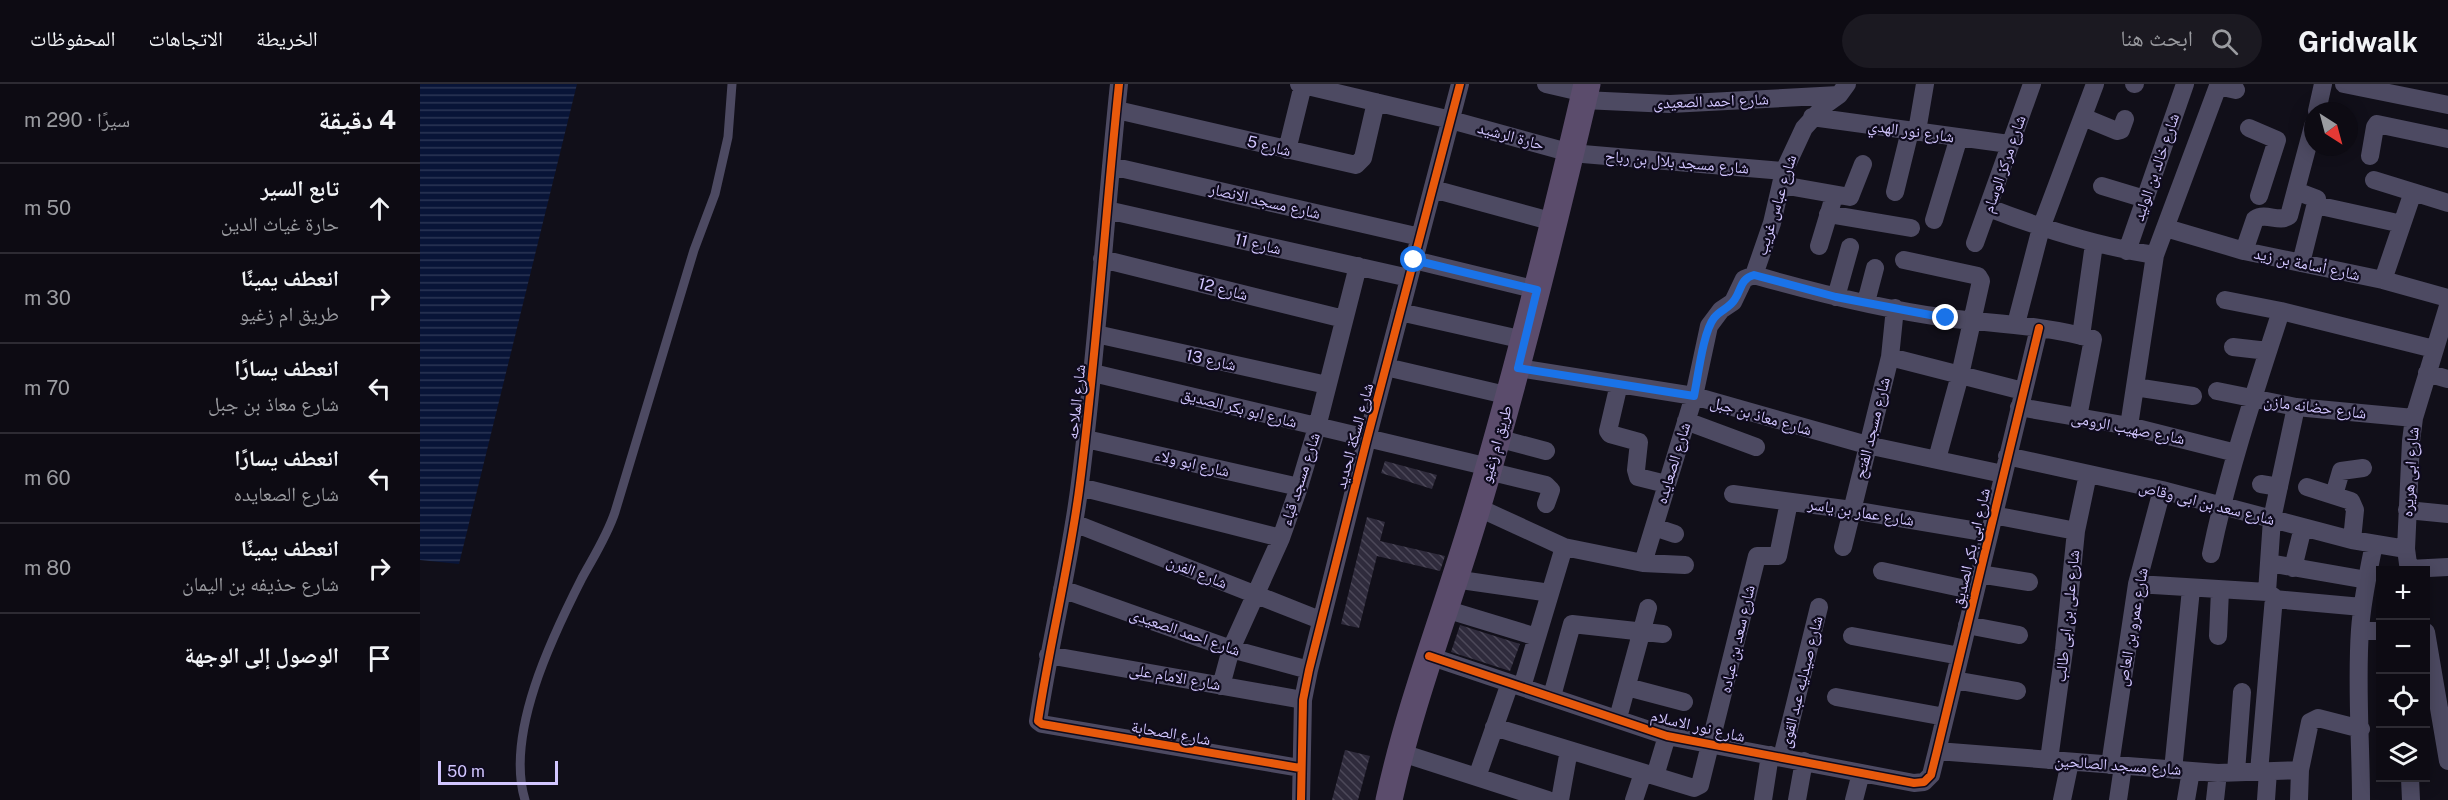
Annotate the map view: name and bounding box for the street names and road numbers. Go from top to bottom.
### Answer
street label: شارع احمد الصعيدى [1653,89,1769,114]
street label: شارع خالد بن الوليد [2129,111,2184,224]
street label: شارع مركز الوسام [1978,113,2031,216]
street label: شارع نور الهدي [1866,116,1955,149]
street label: حارة الرشيد [1476,118,1546,154]
street label: شارع 5 [1245,132,1293,161]
street label: شارع مسجد بلال بن رباح [1604,146,1750,179]
street label: شارع عباس غريب [1752,152,1801,258]
street label: شارع مسجد الانصار [1206,179,1322,224]
street label: شارع 11 [1233,229,1283,260]
street label: شارع أسامة بن زيد [2252,243,2362,285]
street label: شارع 12 [1196,274,1250,305]
street label: شارع 13 [1184,345,1238,376]
street label: شارع الملاحه [1063,364,1090,441]
street label: شارع مسجد الفتح [1850,375,1895,481]
street label: شارع السكة الحديد [1331,381,1378,491]
street label: شارع ابو بكر الصديق [1179,384,1299,433]
street label: شارع حضانه مازن [2262,391,2367,424]
street label: شارع معاذ بن جبل [1708,392,1814,441]
street label: طريق ام زغيو [1476,403,1517,485]
street label: شارع صهيب الرومى [2069,408,2186,449]
street label: شارع الصعايده [1652,420,1695,506]
street label: شارع ابى هريره [2397,426,2424,518]
street label: شارع مسجد قباء [1276,430,1325,528]
street label: شارع ابو ولاء [1152,445,1231,482]
street label: شارع سعد بن ابى وقاص [2137,477,2277,530]
street label: شارع ابى بكر الصديق [1948,486,1995,610]
street label: شارع عمار بن ياسر [1805,494,1915,531]
street label: شارع على بن ابى طالب [2051,549,2084,683]
street label: شارع الفرن [1164,551,1230,594]
street label: شارع عمرو بن العاص [2112,566,2153,688]
street label: شارع سعد بن عباده [1715,583,1760,695]
street label: شارع احمد الصعيدى [1127,604,1243,661]
street label: شارع صيدليه عبد القوى [1775,614,1828,750]
street label: شارع الامام على [1128,660,1222,695]
street label: شارع نور الاسلام [1649,706,1747,747]
street label: شارع الصحابة [1130,717,1212,750]
street label: شارع مسجد الصالحين [2054,751,2182,780]

